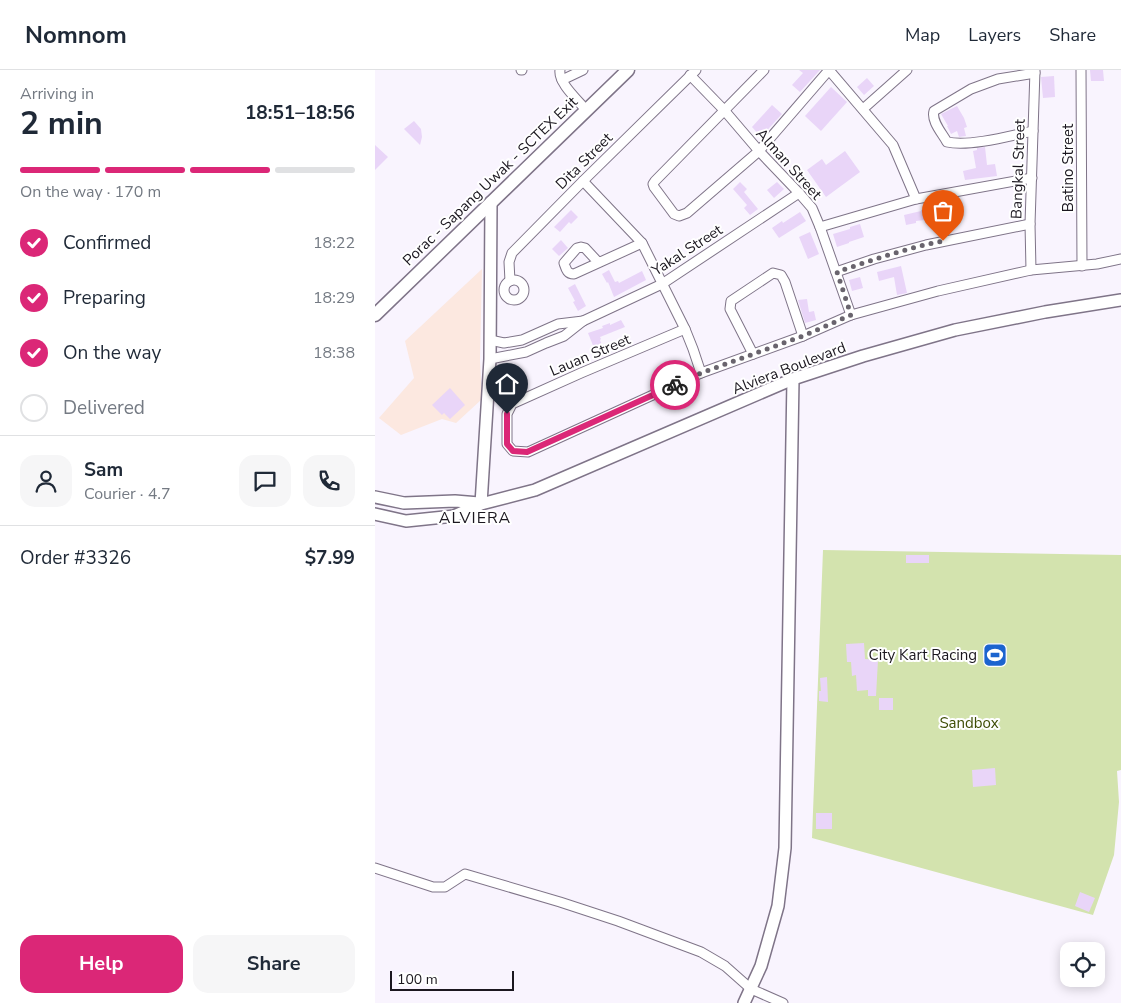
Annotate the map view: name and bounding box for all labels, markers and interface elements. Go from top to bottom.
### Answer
text: Nomnom [25,19,127,51]
text: Map [905,23,940,47]
text: Layers [968,23,1021,47]
text: Share [1049,23,1096,47]
text: Arriving in [20,83,94,105]
street label: Porac - Sapang Uwak - SCTEX Exit [398,91,582,270]
text: 18:51–18:56 [245,100,355,126]
text: 2 min [20,102,103,145]
street label: Bangkal Street [1006,118,1030,219]
street label: Batino Street [1058,123,1078,212]
street label: Alman Street [752,124,827,204]
street label: Dita Street [551,128,617,194]
text: On the way · 170 m [20,181,161,203]
pin [922,190,964,241]
icon: bag [929,197,957,225]
street label: Yakal Street [647,219,727,281]
icon: check [20,229,48,257]
text: Confirmed [63,230,151,256]
text: 18:22 [313,232,355,254]
icon: check [20,284,48,312]
text: Preparing [63,285,146,311]
text: 18:29 [313,287,355,309]
street label: Lauan Street [547,329,634,381]
street label: Alviera Boulevard [729,337,849,399]
icon: check [20,339,48,367]
text: On the way [63,340,161,366]
text: 18:38 [313,342,355,364]
courier [650,360,700,410]
pin [486,363,528,414]
icon: home [493,370,521,398]
icon: bike [661,371,689,399]
text: Delivered [63,395,145,421]
button: person [20,455,72,507]
button: chat [239,455,291,507]
button: phone [303,455,355,507]
text: Sam [84,457,123,483]
text: Courier · 4.7 [84,483,170,505]
district label: ALVIERA [439,507,511,529]
text: Order #3326 [20,545,131,571]
text: $7.99 [305,545,355,571]
sports icon: City Kart Racing [982,642,1008,668]
place label: City Kart Racing [869,645,977,665]
park label: Sandbox [939,713,999,733]
button: Help [20,935,183,993]
button: Share [193,935,355,993]
map controls [1060,942,1105,987]
button: locate [1060,942,1105,987]
scale bar [390,968,514,991]
text: 100 m [397,970,438,989]

